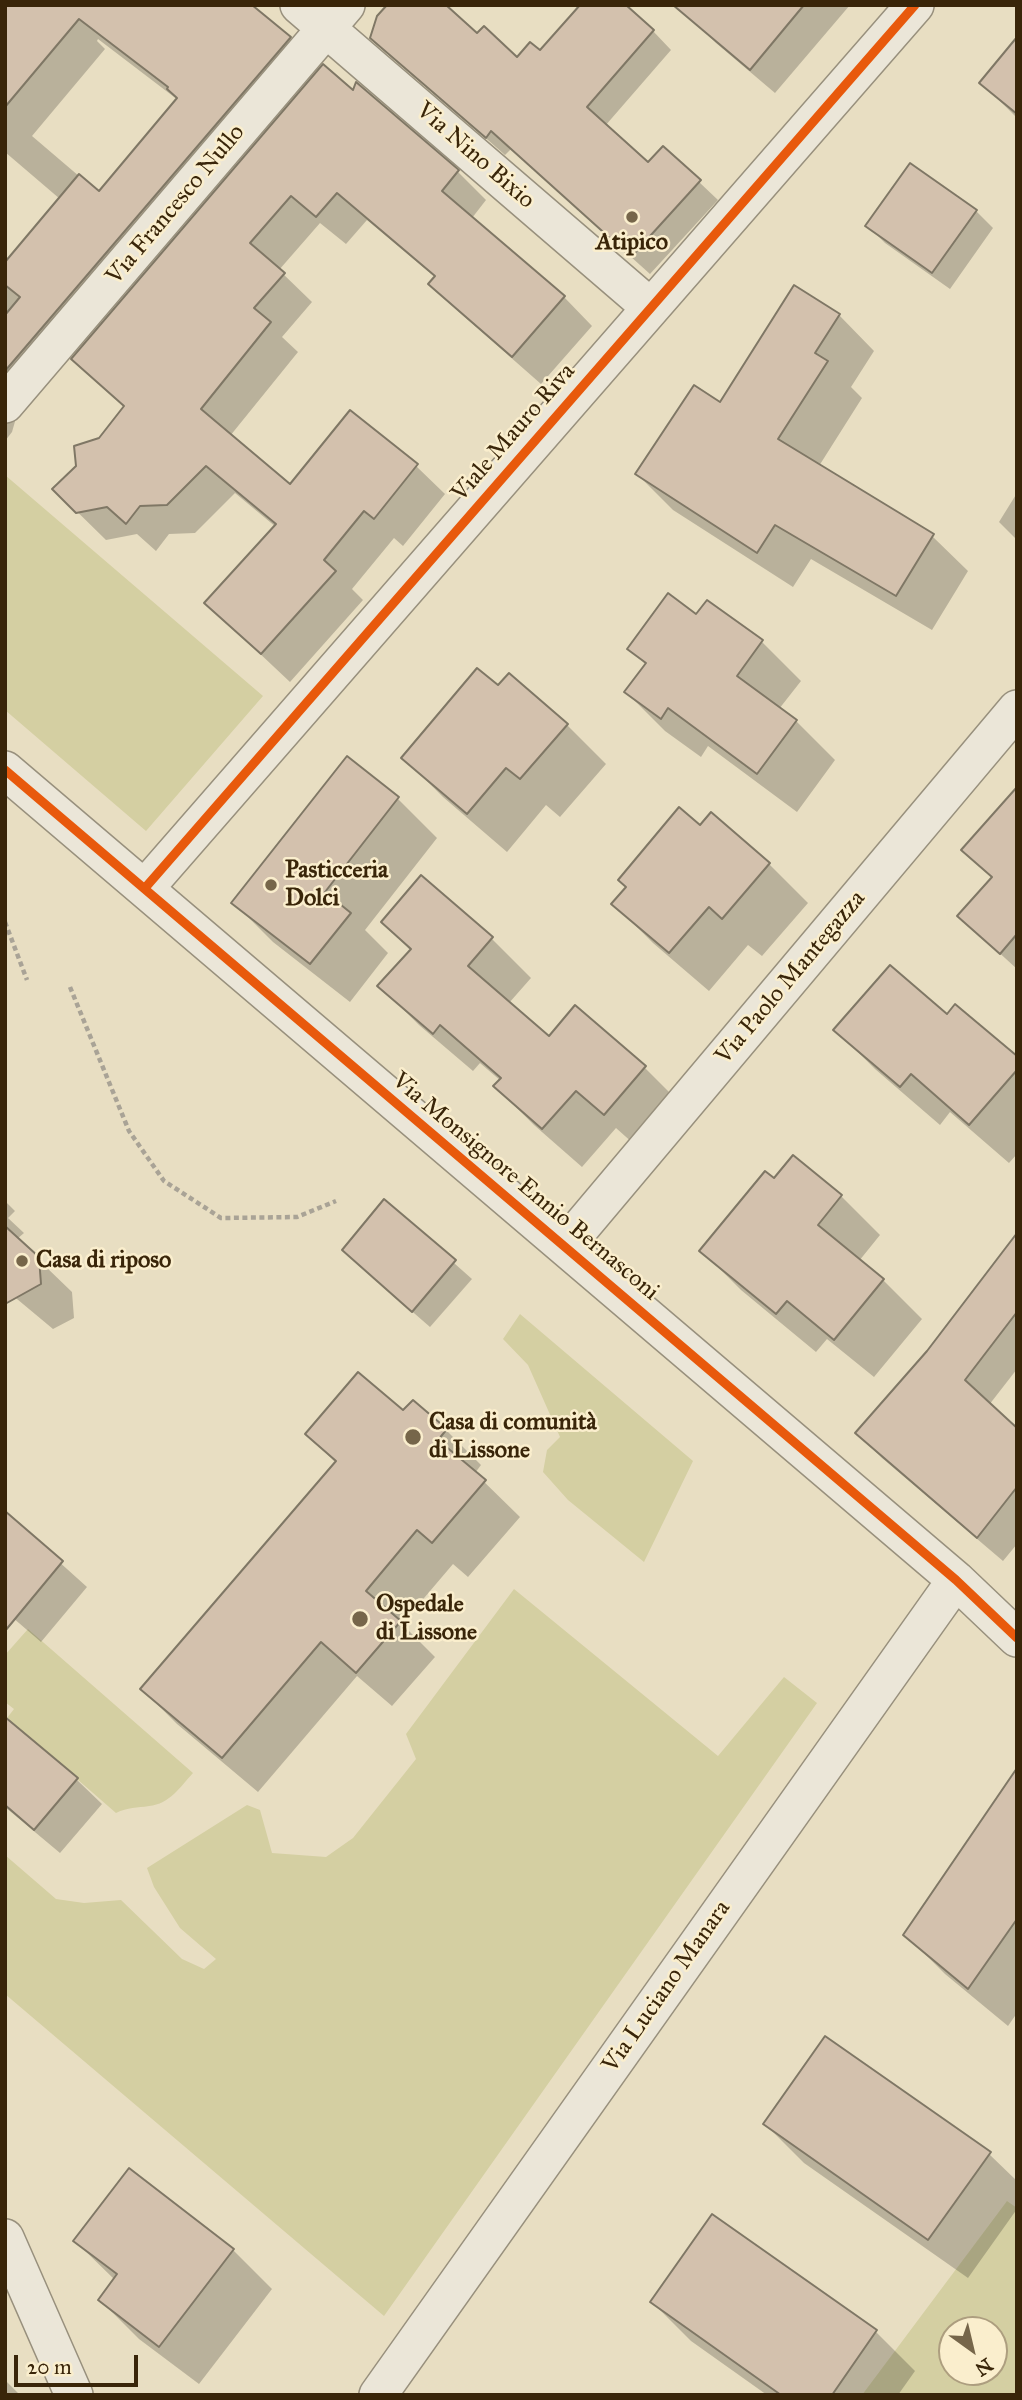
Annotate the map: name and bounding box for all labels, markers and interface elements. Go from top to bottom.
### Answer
street label: Via Nino Bixio [410,97,540,215]
street label: Via Francesco Nullo [101,119,251,291]
marker: Atipico [624,209,640,225]
place label: Atipico [596,229,668,257]
street label: Viale Mauro Riva [446,358,582,508]
place label: Pasticceria Dolci [285,857,388,913]
marker: Pasticceria Dolci [263,877,279,893]
street label: Via Paolo Mantegazza [710,885,872,1071]
street label: Via Monsignore Ennio Bernasconi [386,1067,664,1307]
place label: Casa di riposo [36,1247,171,1275]
marker: Casa di riposo [14,1253,30,1269]
place label: Casa di comunità di Lissone [429,1409,597,1465]
marker: Casa di comunità di Lissone [403,1427,423,1447]
place label: Ospedale di Lissone [376,1591,477,1647]
marker: Ospedale di Lissone [350,1609,370,1629]
street label: Via Luciano Manara [597,1895,737,2079]
north arrow [938,2316,1008,2386]
scale bar [18,2340,142,2384]
text: N [971,2353,997,2381]
text: 20 m [27,2354,72,2380]

